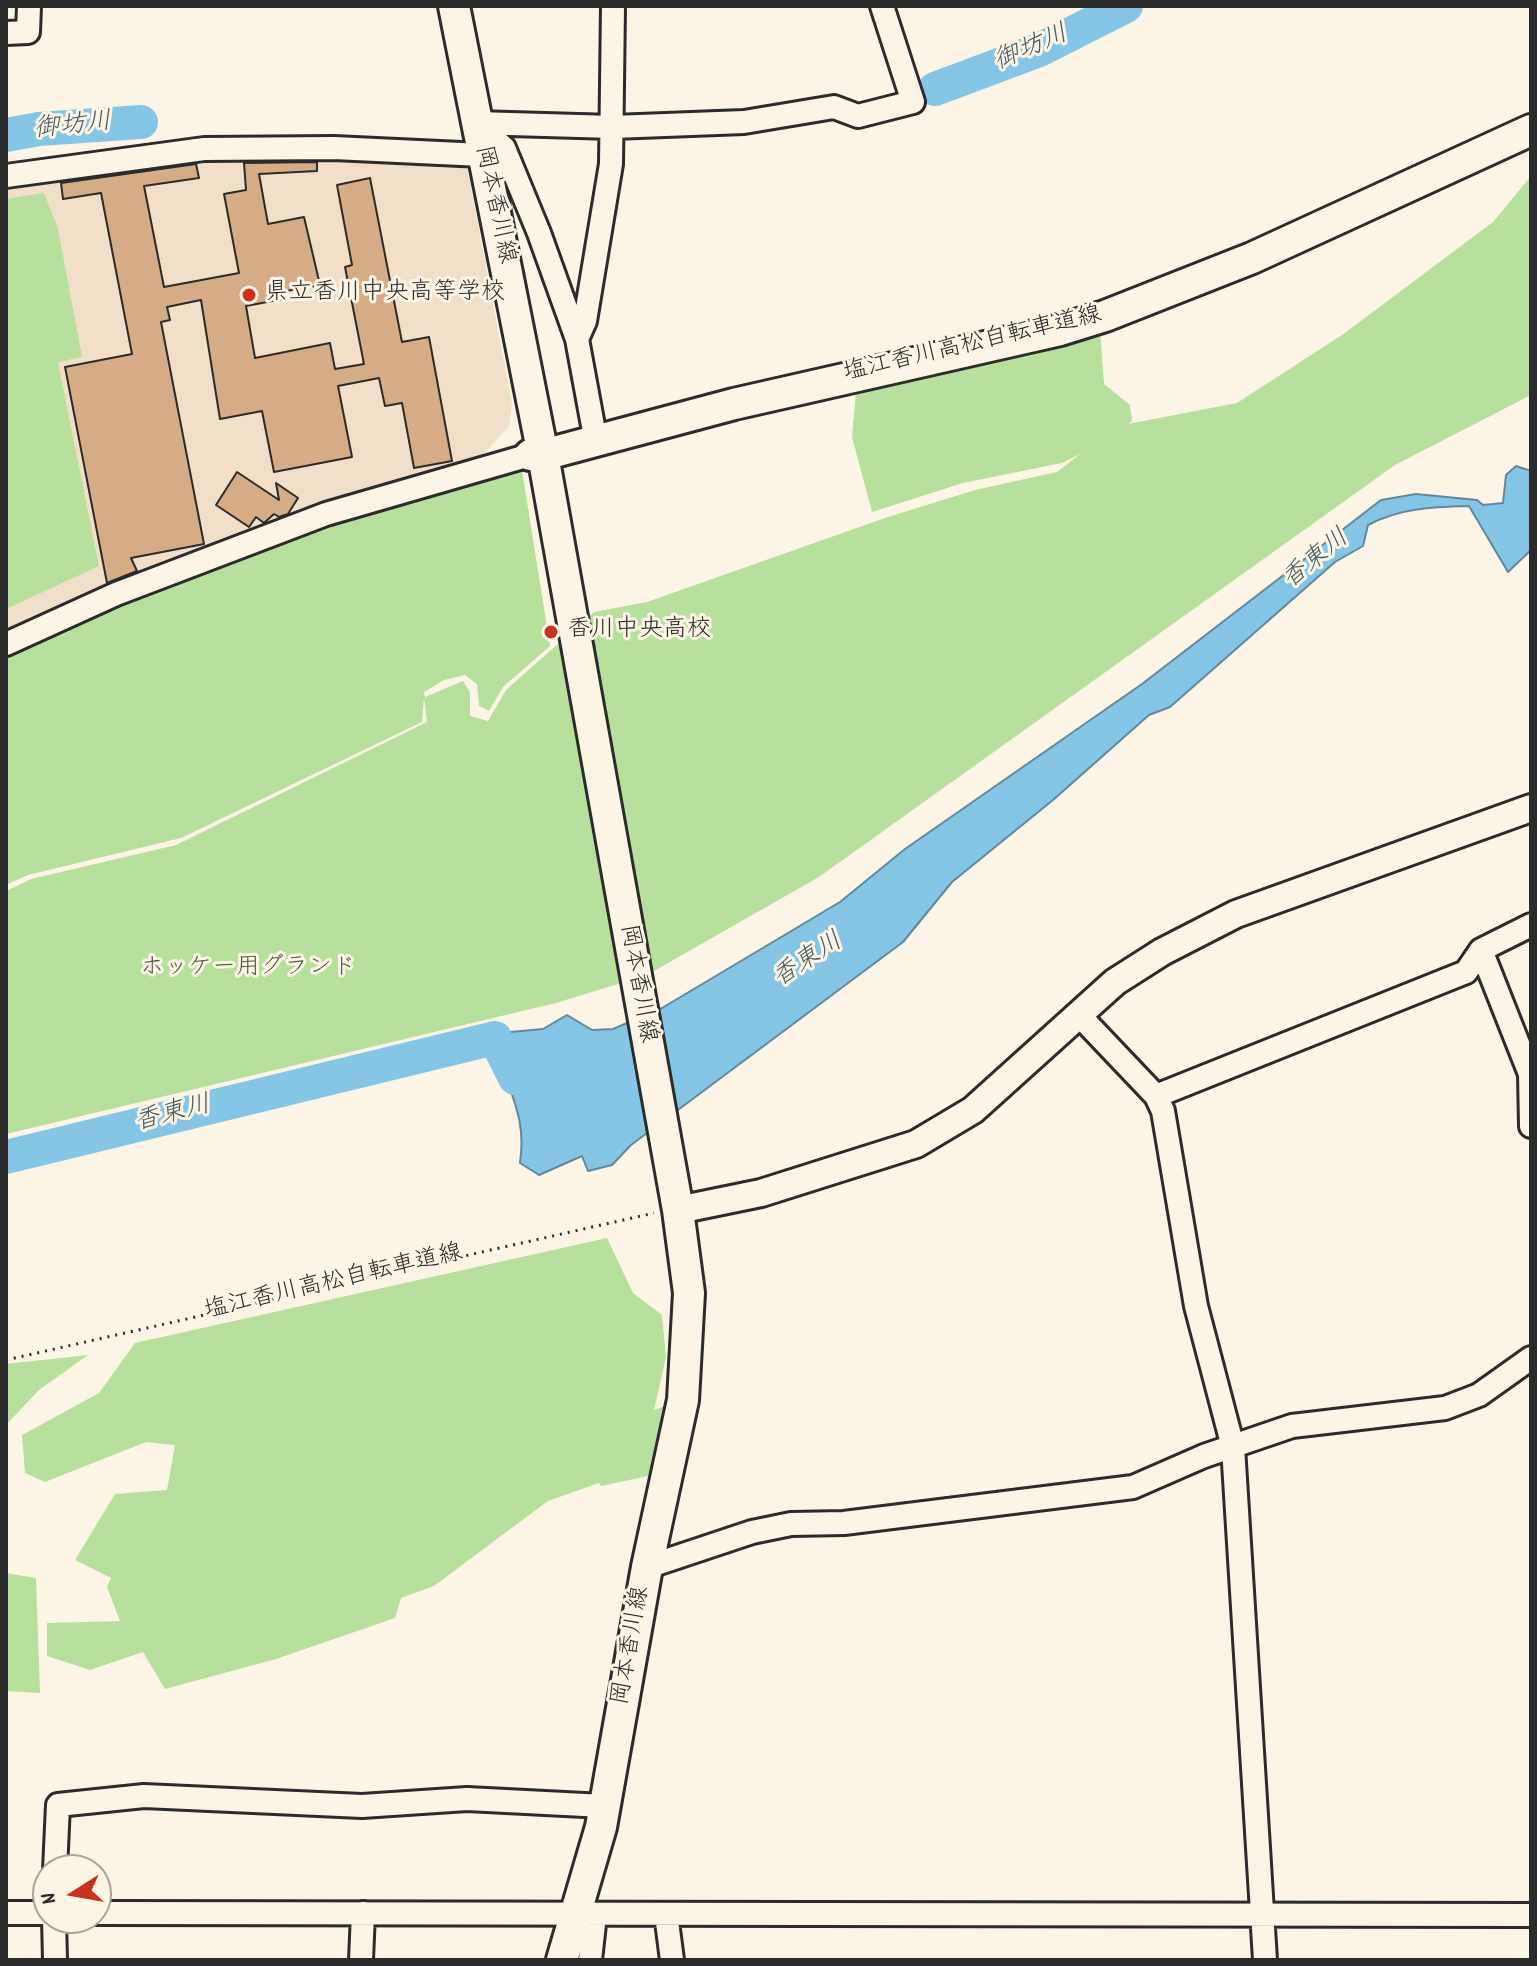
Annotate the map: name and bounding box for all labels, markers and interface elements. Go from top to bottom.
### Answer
water label: 御坊川 [990,20,1074,80]
water label: 御坊川 [33,108,113,148]
street label: 岡本香川線 [466,143,520,267]
place label: 県立香川中央高等学校 [265,281,505,309]
marker: 県立香川中央高等学校 [240,286,258,304]
street label: 塩江香川高松自転車道線 [841,302,1105,390]
water label: 香東川 [1277,524,1357,598]
place label: 香川中央高校 [567,618,711,646]
marker: 香川中央高校 [542,623,560,641]
street label: 岡本香川線 [611,922,661,1046]
water label: 香東川 [768,928,850,996]
park label: ホッケー用グランド [140,956,356,984]
water label: 香東川 [131,1091,215,1141]
street label: 塩江香川高松自転車道線 [202,1240,466,1328]
street label: 岡本香川線 [608,1584,658,1708]
north arrow [32,1854,112,1934]
text: N [34,1890,66,1907]

